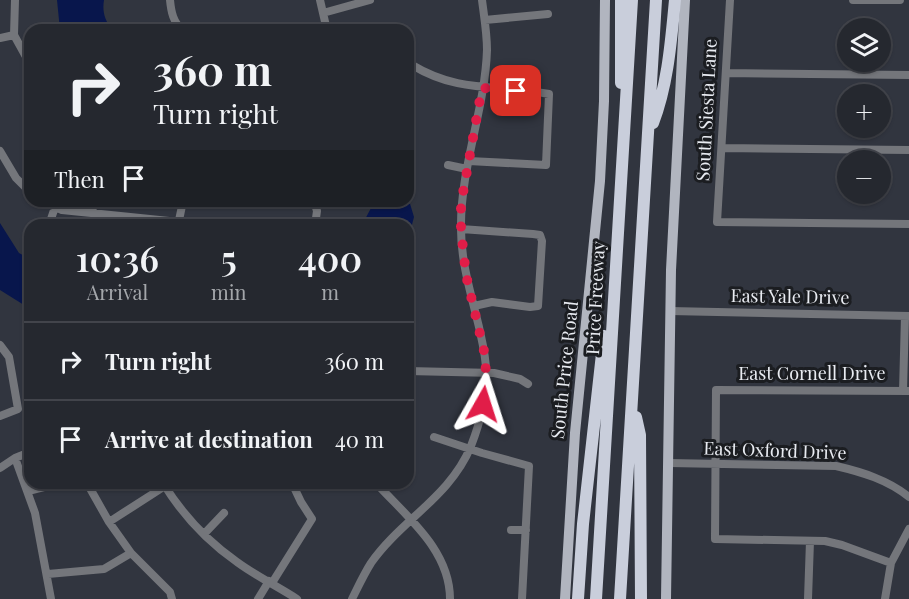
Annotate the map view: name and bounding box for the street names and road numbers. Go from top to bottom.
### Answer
street label: South Siesta Lane [690,38,722,182]
street label: Price Freeway [580,240,610,355]
street label: East Yale Drive [730,283,850,309]
street label: South Price Road [545,299,583,440]
street label: East Cornell Drive [738,361,886,385]
street label: East Oxford Drive [703,436,847,464]

